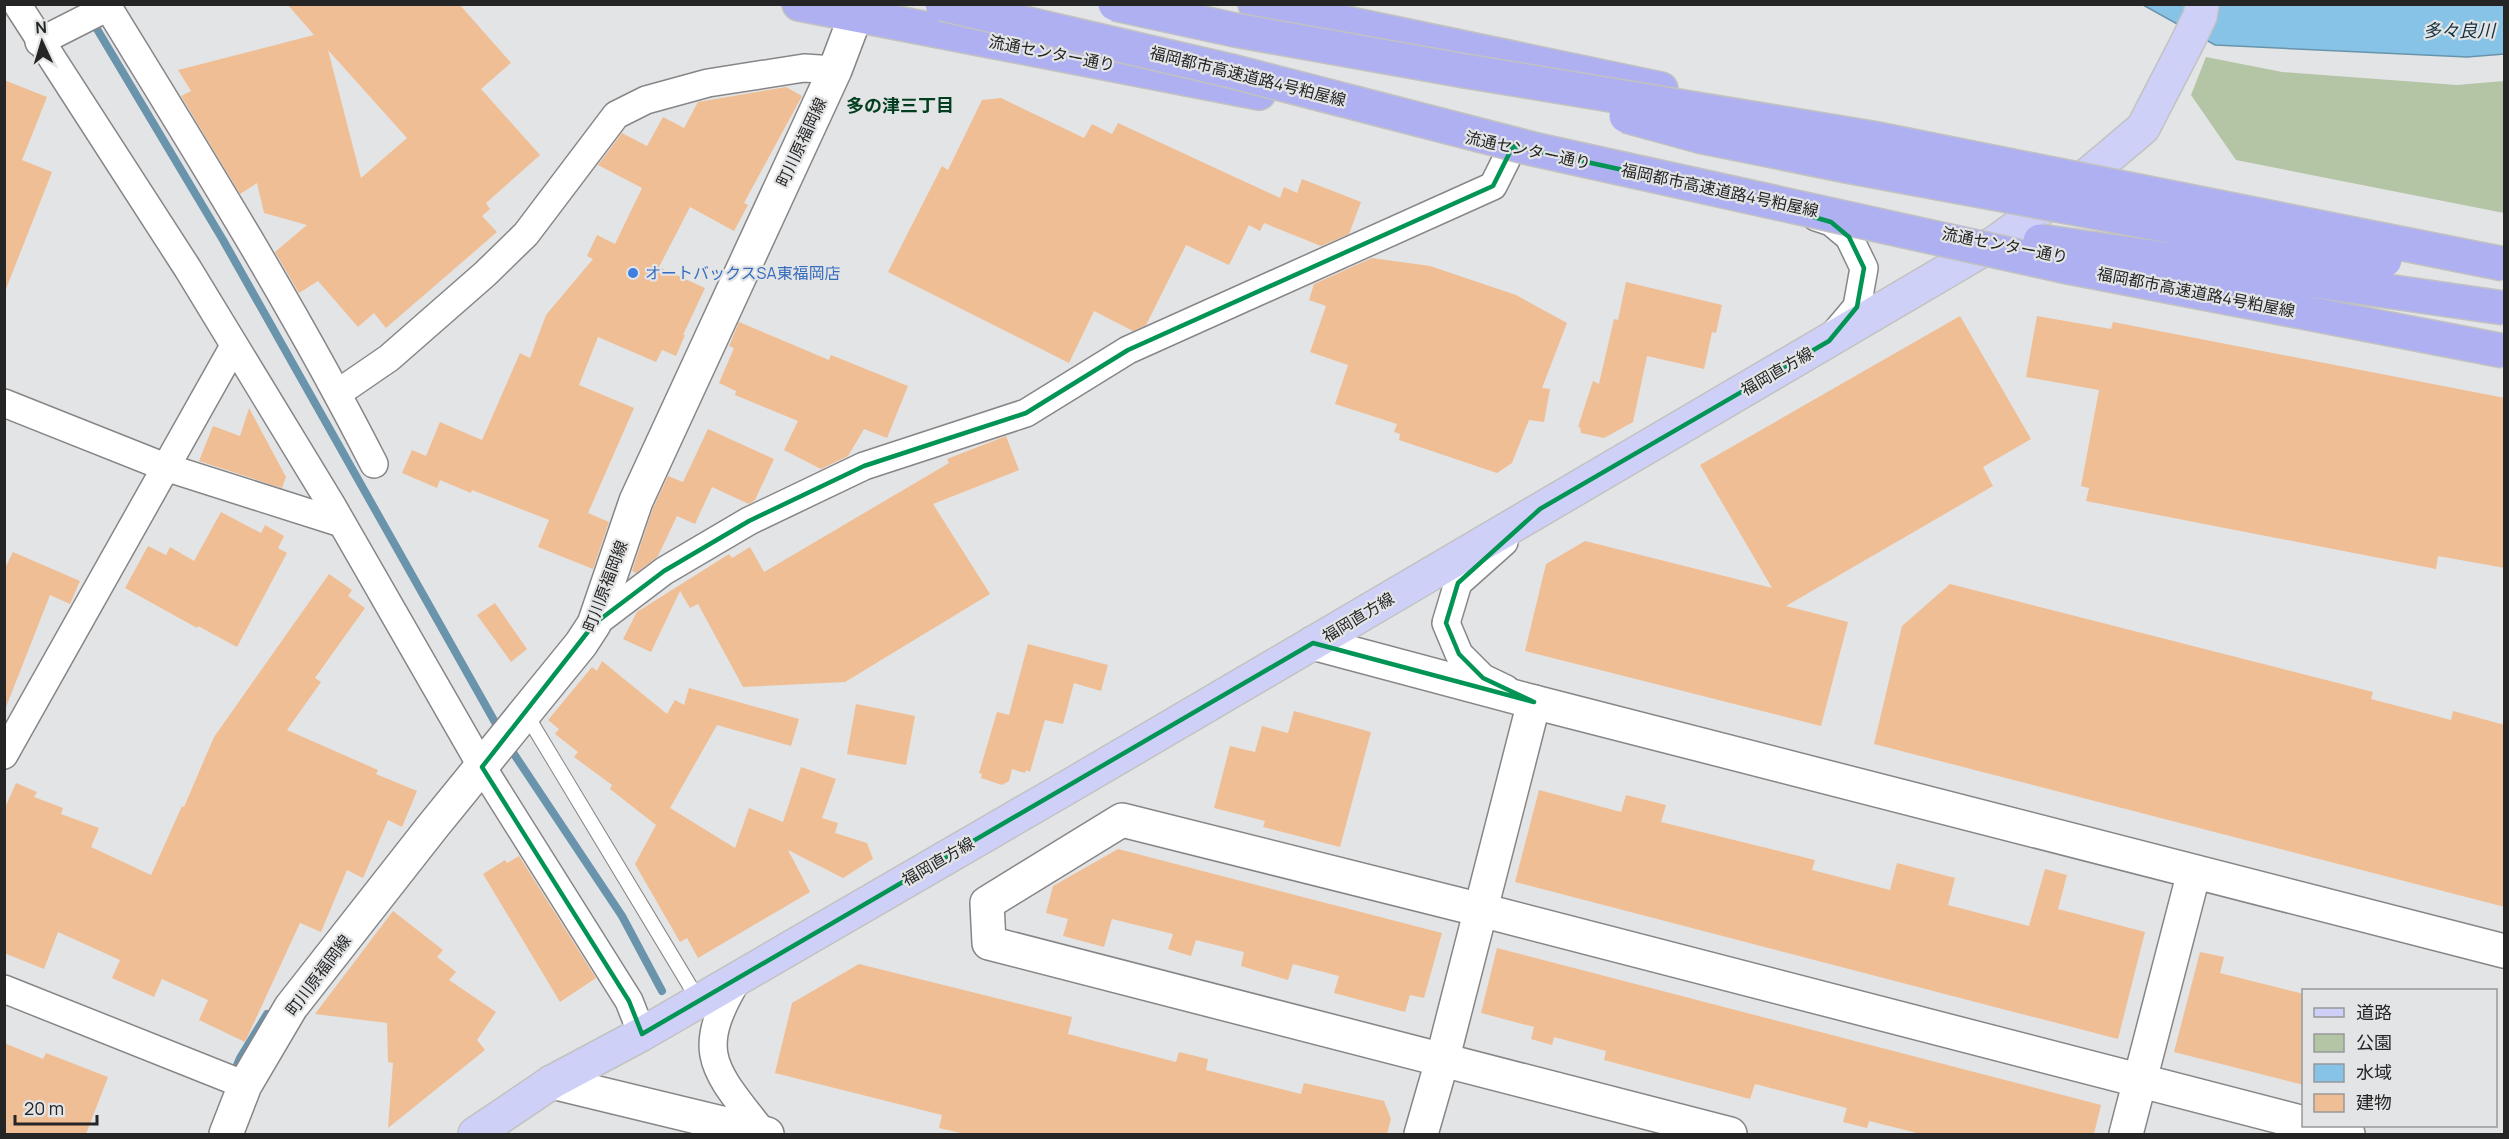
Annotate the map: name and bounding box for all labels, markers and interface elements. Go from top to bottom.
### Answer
north arrow [12,12,72,72]
text: N [34,16,47,38]
water label: 多々良川 [2423,18,2497,42]
street label: 流通センター通り [987,30,1117,76]
street label: 福岡都市高速道路4号粕屋線 [1148,41,1348,111]
district label: 多の津三丁目 [846,93,954,117]
street label: 町川原福岡線 [771,94,831,190]
street label: 流通センター通り [1463,126,1593,174]
street label: 福岡都市高速道路4号粕屋線 [1619,158,1821,222]
street label: 流通センター通り [1940,222,2070,268]
place label: オートバックスSA東福岡店 [645,262,841,284]
street label: 福岡都市高速道路4号粕屋線 [2095,262,2297,322]
marker: オートバックスSA東福岡店 [626,266,640,280]
street label: 福岡直方線 [1737,341,1817,401]
street label: 町川原福岡線 [578,537,632,635]
street label: 福岡直方線 [1318,587,1398,647]
street label: 福岡直方線 [898,831,978,891]
street label: 町川原福岡線 [280,930,356,1020]
legend [2302,989,2497,1127]
text: 道路 [2356,1000,2392,1024]
text: 公園 [2356,1030,2392,1054]
text: 水域 [2356,1060,2392,1084]
scale bar [15,1088,98,1126]
text: 建物 [2356,1090,2392,1114]
text: 20 m [24,1096,64,1120]

